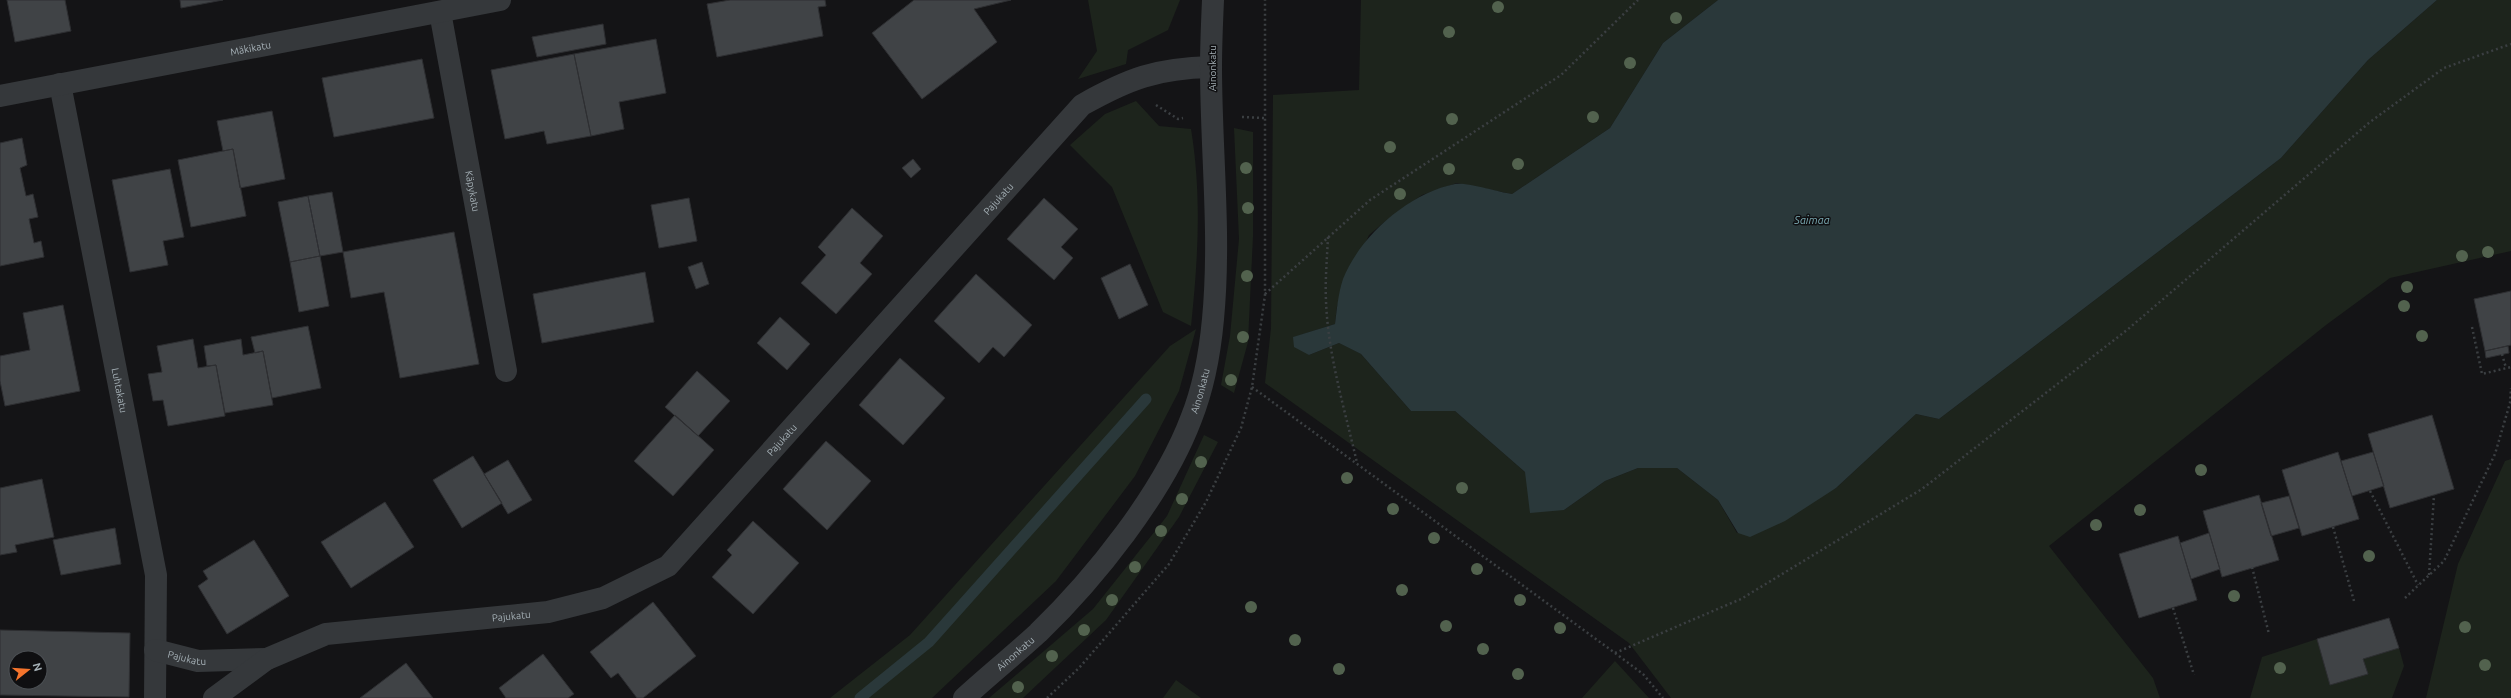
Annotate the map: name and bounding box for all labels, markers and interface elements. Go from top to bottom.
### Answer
street label: Mäkikatu [229,39,272,57]
street label: Ainonkatu [1207,45,1218,91]
street label: Käpykatu [464,169,482,213]
street label: Pajukatu [981,180,1015,217]
water label: Saimaa [1793,214,1830,226]
street label: Luhtakatu [110,367,130,414]
street label: Ainonkatu [1188,367,1211,415]
street label: Pajukatu [764,421,799,458]
street label: Pajukatu [491,608,531,623]
street label: Ainonkatu [994,634,1036,672]
street label: Pajukatu [167,648,206,667]
north arrow [8,650,48,690]
text: N [31,661,45,673]

